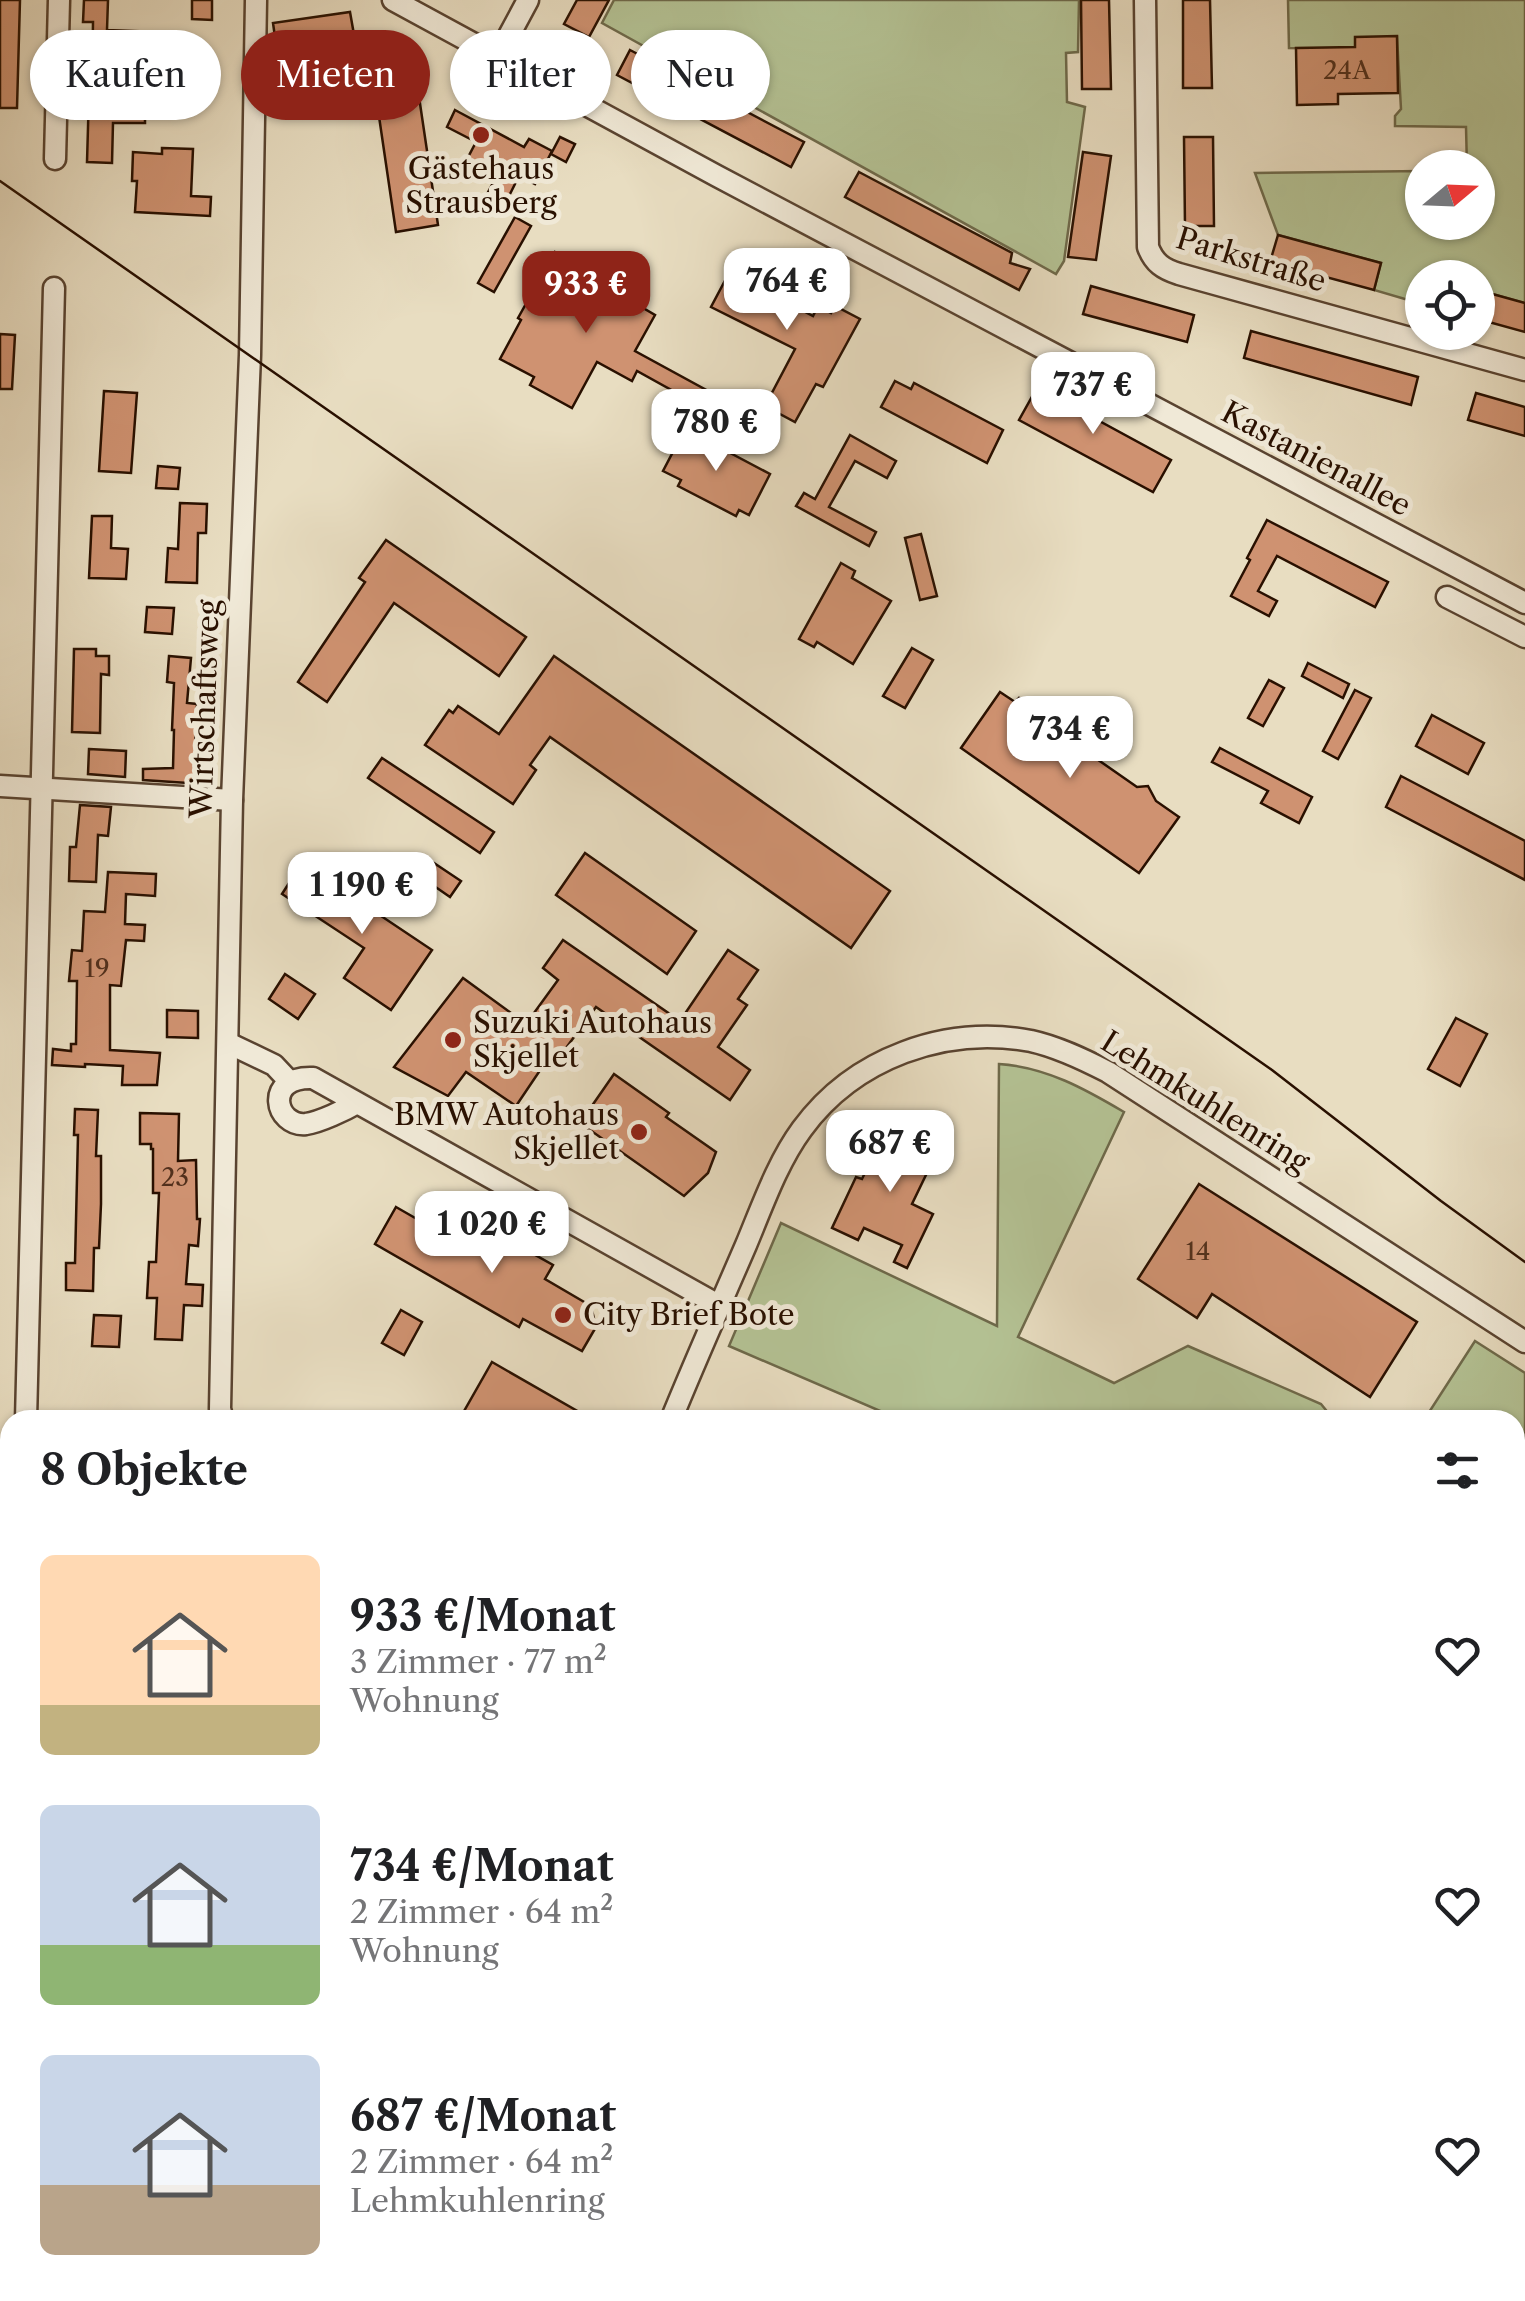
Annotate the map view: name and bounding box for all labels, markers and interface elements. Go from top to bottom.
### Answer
chip: Kaufen [30,30,221,120]
chip: Mieten [241,30,430,120]
chip: Filter [450,30,611,120]
chip: Neu [631,30,770,120]
house number: 24A [1323,55,1371,86]
marker: Gästehaus Strausberg [470,124,492,146]
place label: Gästehaus Strausberg [405,150,557,221]
north arrow [1405,150,1495,240]
map controls [1405,150,1495,350]
street label: Parkstraße [1172,219,1330,300]
pin: 764 € [717,248,857,333]
pin: 933 € [516,251,656,336]
button: locate [1405,260,1495,350]
text: 764 € [746,261,828,300]
text: 933 € [544,264,628,303]
pin: 737 € [1023,352,1163,437]
text: 737 € [1053,365,1133,404]
pin: 780 € [646,389,786,474]
street label: Kastanienallee [1215,393,1417,524]
text: 780 € [673,402,759,441]
street label: Wirtschaftsweg [182,599,227,820]
pin: 734 € [1000,696,1140,781]
text: 734 € [1029,709,1111,748]
pin: 1 190 € [270,852,454,937]
text: 1 190 € [310,865,414,904]
house number: 19 [84,953,110,984]
place label: Suzuki Autohaus Skjellet [473,1004,712,1075]
street label: Lehmkuhlenring [1094,1023,1316,1181]
marker: Suzuki Autohaus Skjellet [442,1029,464,1051]
place label: BMW Autohaus Skjellet [394,1096,619,1167]
pin: 687 € [820,1110,960,1195]
marker: BMW Autohaus Skjellet [628,1121,650,1143]
text: 687 € [848,1123,932,1162]
house number: 23 [161,1162,189,1193]
pin: 1 020 € [400,1191,584,1276]
text: 1 020 € [437,1204,547,1243]
house number: 14 [1186,1236,1210,1267]
place label: City Brief Bote [583,1296,795,1333]
marker: City Brief Bote [552,1304,574,1326]
icon: filters [1430,1443,1485,1498]
text: 8 Objekte [40,1444,248,1496]
text: 933 €/Monat [350,1590,616,1642]
icon: home [120,1595,240,1715]
icon: heart [1430,1628,1485,1683]
text: 3 Zimmer · 77 m² [350,1642,607,1681]
text: Wohnung [350,1681,499,1720]
text: 734 €/Monat [350,1840,614,1892]
icon: home [120,1845,240,1965]
icon: heart [1430,1878,1485,1933]
text: 2 Zimmer · 64 m² [350,1892,613,1931]
text: Wohnung [350,1931,499,1970]
text: 687 €/Monat [350,2090,616,2142]
icon: home [120,2095,240,2215]
icon: heart [1430,2128,1485,2183]
text: 2 Zimmer · 64 m² [350,2142,613,2181]
text: Lehmkuhlenring [350,2181,605,2220]

